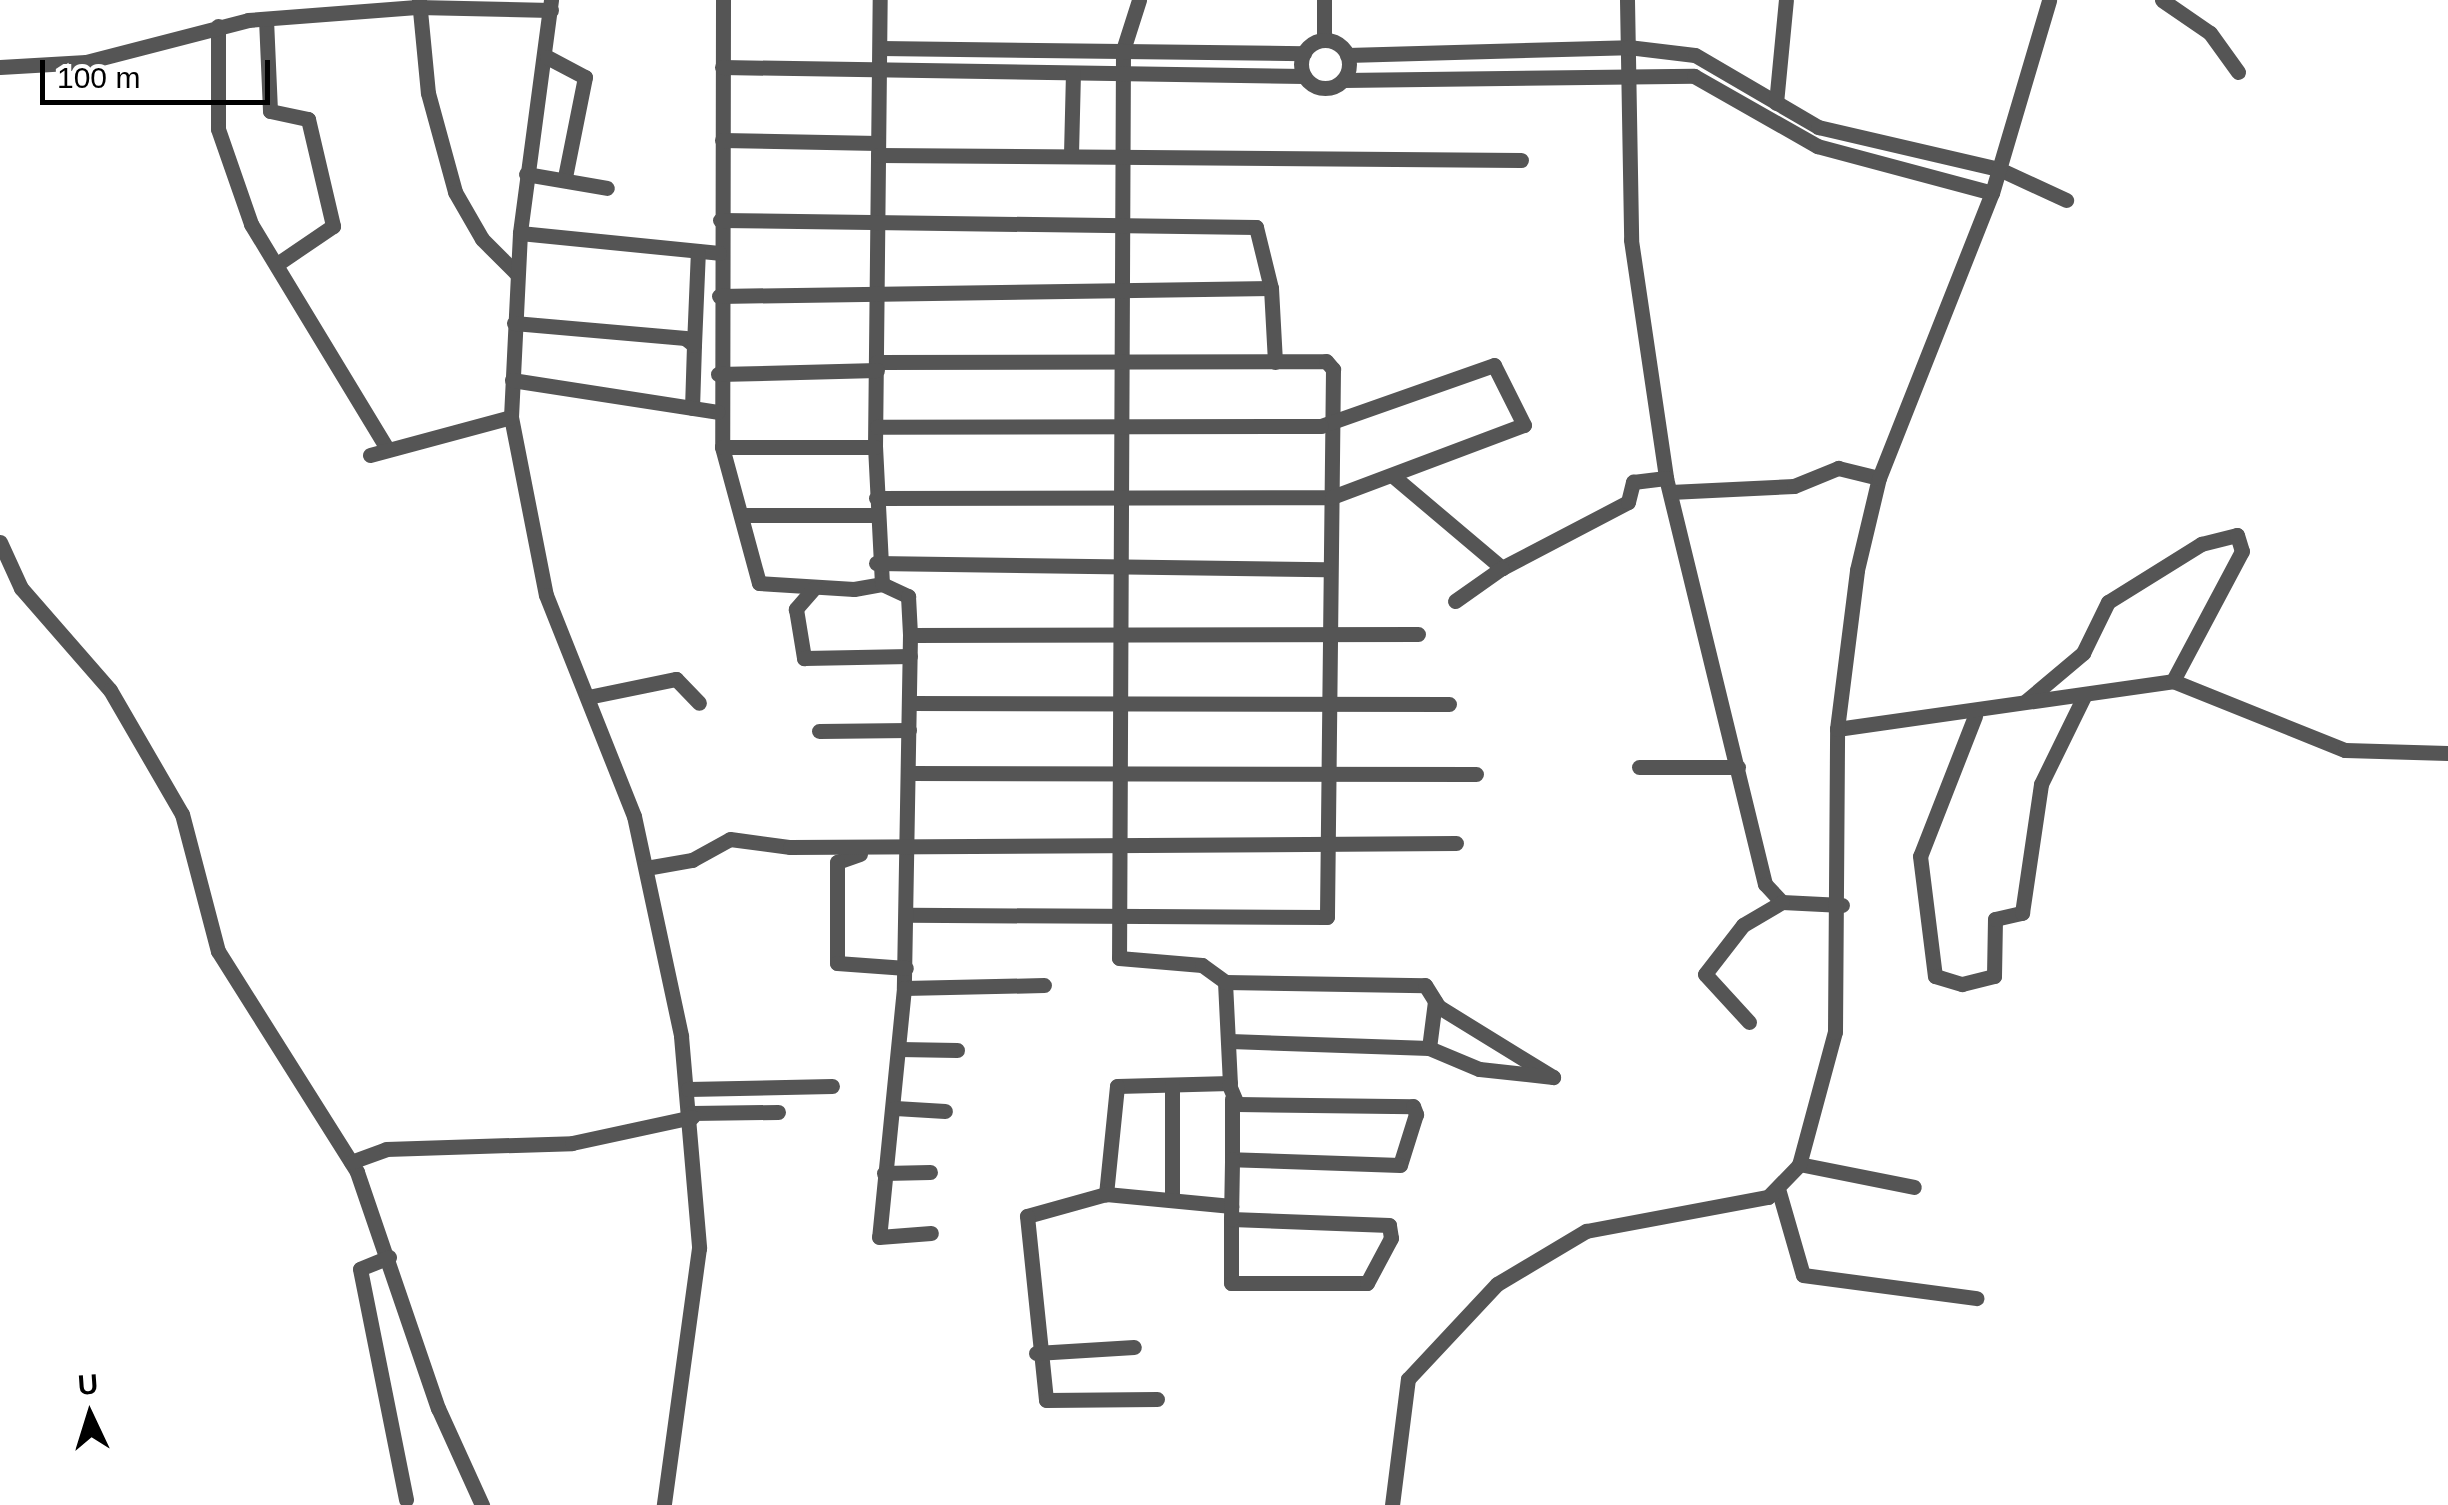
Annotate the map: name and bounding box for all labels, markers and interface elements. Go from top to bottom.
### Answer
scale bar [45,40,275,102]
text: 100 m [57,61,140,94]
north arrow [40,1365,140,1465]
text: U [77,1368,99,1401]

